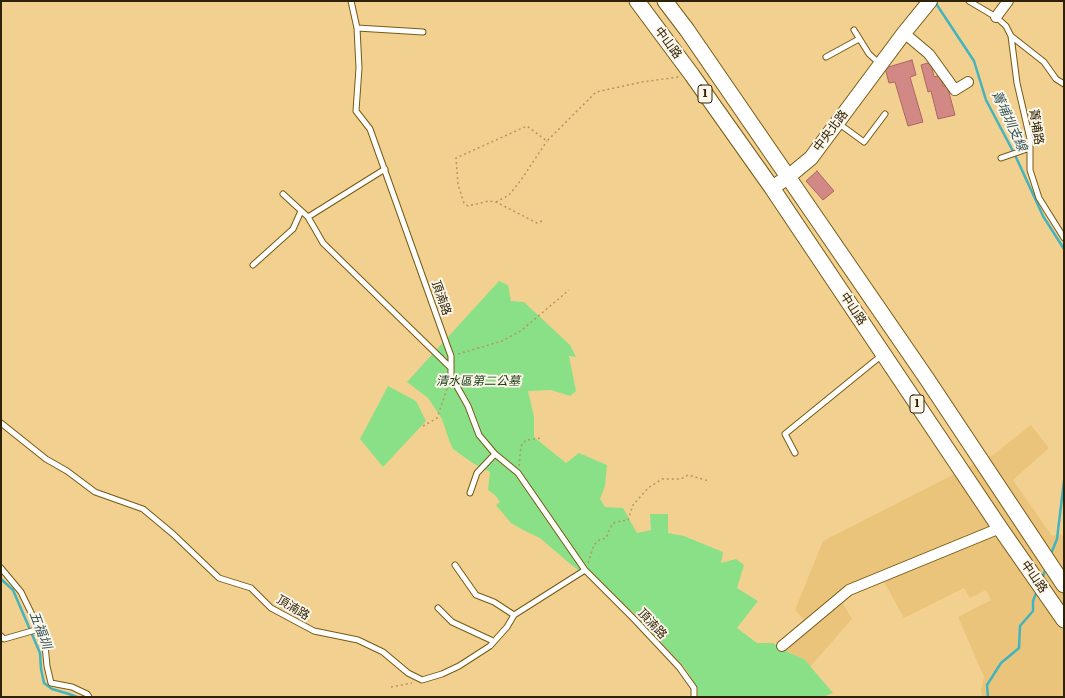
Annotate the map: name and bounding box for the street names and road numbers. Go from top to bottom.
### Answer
street label: 中山路 [651,24,685,62]
road number: 1 [698,85,712,103]
street label: 中央北路 [811,107,851,155]
street label: 菁埔路 [1026,108,1046,146]
street label: 頂湳路 [428,279,454,317]
street label: 中山路 [837,290,869,328]
road number: 1 [910,395,924,413]
street label: 中山路 [1018,558,1050,596]
street label: 頂湳路 [274,593,312,623]
street label: 頂湳路 [634,606,670,642]

